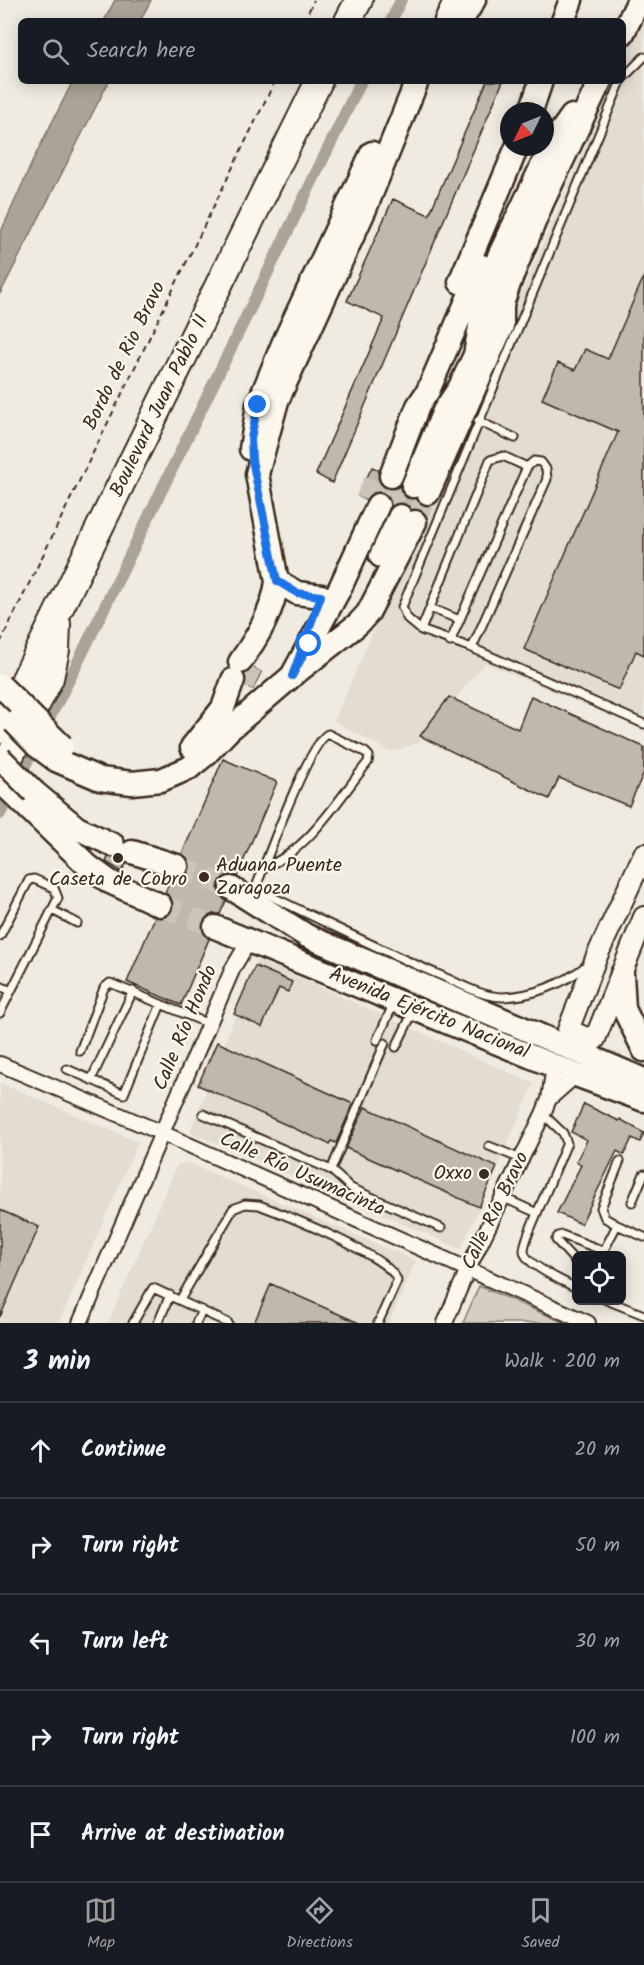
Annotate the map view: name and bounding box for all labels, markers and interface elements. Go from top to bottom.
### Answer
search box [18,18,626,84]
text: Search here [87,34,195,69]
icon: search [39,35,72,68]
north arrow [500,102,554,156]
street label: Bordo de Rio Bravo [75,276,175,436]
street label: Boulevard Juan Pablo II [102,309,218,503]
route end [244,391,270,417]
route start [295,630,321,656]
place label: Aduana Puente Zaragoza [216,850,342,905]
marker: Caseta de Cobro [111,851,125,865]
place label: Caseta de Cobro [49,864,187,896]
marker: Aduana Puente Zaragoza [197,870,211,884]
street label: Avenida Ejército Nacional [324,959,534,1069]
street label: Calle Río Hondo [145,960,227,1096]
street label: Calle Río Usumacinta [214,1124,390,1226]
street label: Calle Río Bravo [454,1146,538,1276]
place label: Oxxo [434,1158,472,1190]
marker: Oxxo [477,1167,491,1181]
map controls [572,1251,626,1305]
button: locate [572,1251,626,1305]
text: 3 min [24,1341,91,1383]
text: Walk · 200 m [504,1346,620,1378]
text: Continue [81,1433,166,1468]
icon: ahead [24,1434,57,1467]
text: 20 m [574,1434,620,1466]
text: Turn right [81,1529,179,1564]
icon: right [24,1530,57,1563]
text: 50 m [575,1530,620,1562]
text: Turn left [81,1625,168,1660]
icon: left [24,1626,57,1659]
text: 30 m [575,1626,620,1658]
text: Turn right [81,1721,179,1756]
icon: right [24,1722,57,1755]
text: 100 m [570,1722,620,1754]
text: Arrive at destination [81,1817,284,1852]
icon: arrive [24,1818,57,1851]
tab: Map [84,1894,117,1955]
tab: Directions [286,1894,353,1955]
tab: Saved [522,1894,560,1955]

